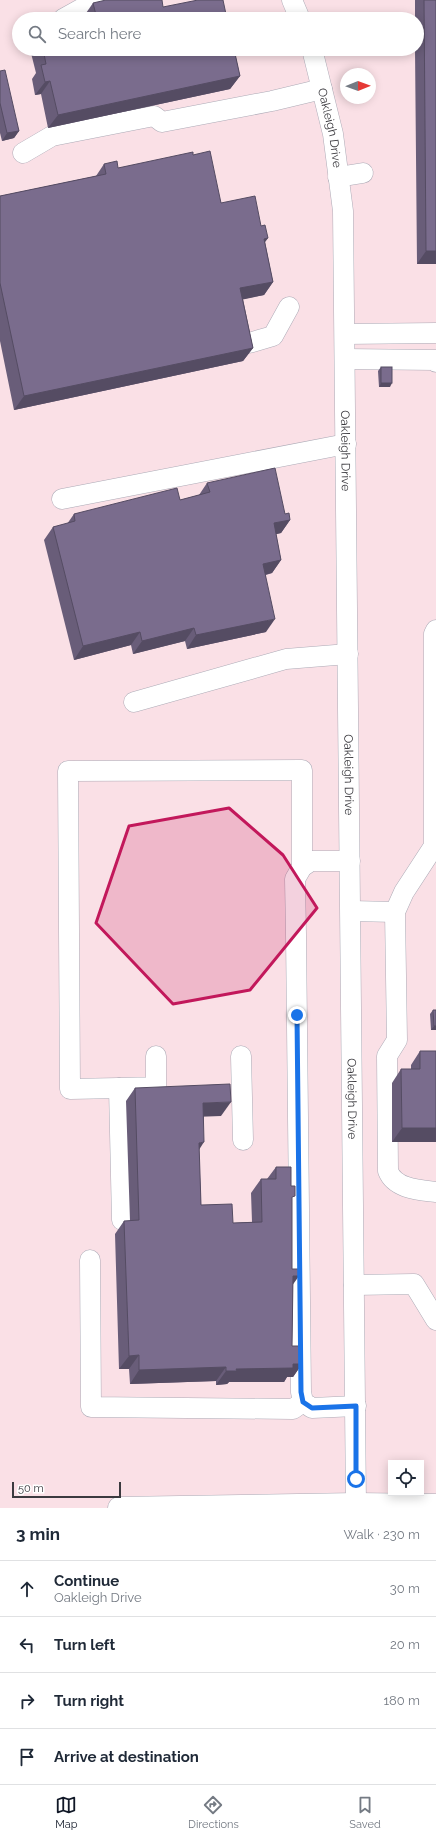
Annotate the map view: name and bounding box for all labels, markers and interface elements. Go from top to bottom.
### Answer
search box [12,12,424,56]
icon: search [26,23,48,45]
text: Search here [58,25,141,43]
north arrow [340,68,376,104]
street label: Oakleigh Drive [315,87,344,169]
street label: Oakleigh Drive [338,410,353,491]
street label: Oakleigh Drive [341,734,356,815]
route end [288,1006,306,1024]
street label: Oakleigh Drive [345,1058,359,1139]
map controls [388,1460,424,1496]
button: locate [388,1460,424,1496]
route start [347,1470,365,1488]
scale bar [12,1480,121,1499]
text: 50 m [18,1482,44,1495]
text: 3 min [16,1524,60,1544]
text: Walk · 230 m [344,1527,420,1542]
text: Continue [54,1572,119,1590]
icon: ahead [16,1578,38,1600]
text: 30 m [390,1581,420,1596]
text: Oakleigh Drive [54,1590,142,1605]
icon: left [16,1634,38,1656]
text: Turn left [54,1636,115,1654]
text: 20 m [390,1637,420,1652]
icon: right [16,1690,38,1712]
text: Turn right [54,1692,124,1710]
text: 180 m [384,1693,420,1708]
icon: arrive [16,1746,38,1768]
text: Arrive at destination [54,1748,199,1766]
tab: Map [55,1794,78,1831]
tab: Directions [188,1794,239,1831]
tab: Saved [349,1794,381,1831]

